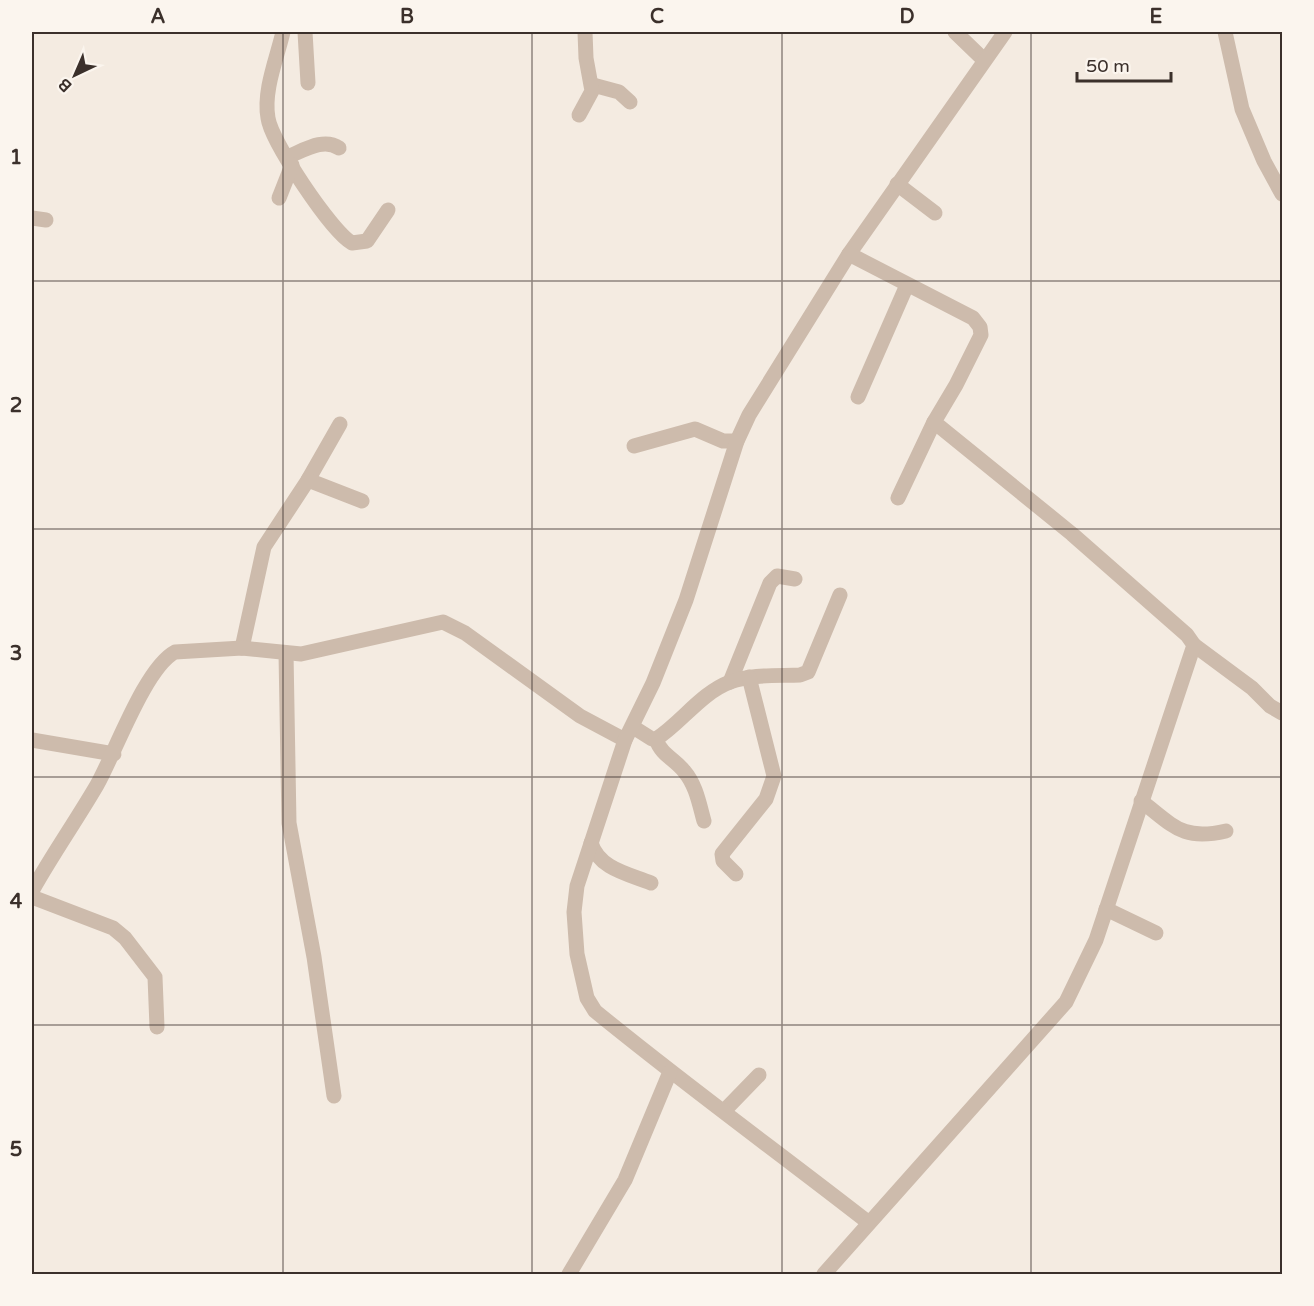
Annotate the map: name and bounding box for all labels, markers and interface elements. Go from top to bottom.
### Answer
text: A [151,5,166,29]
text: B [400,5,414,29]
text: C [650,5,664,29]
text: D [899,5,915,29]
text: E [1150,5,1163,29]
north arrow [45,45,105,105]
scale bar [1077,45,1172,83]
text: 50 m [1086,55,1130,77]
text: B [54,74,76,96]
text: 1 [10,146,22,170]
text: 2 [10,394,22,418]
text: 3 [10,642,22,666]
text: 4 [10,890,23,914]
text: 5 [10,1138,22,1162]

